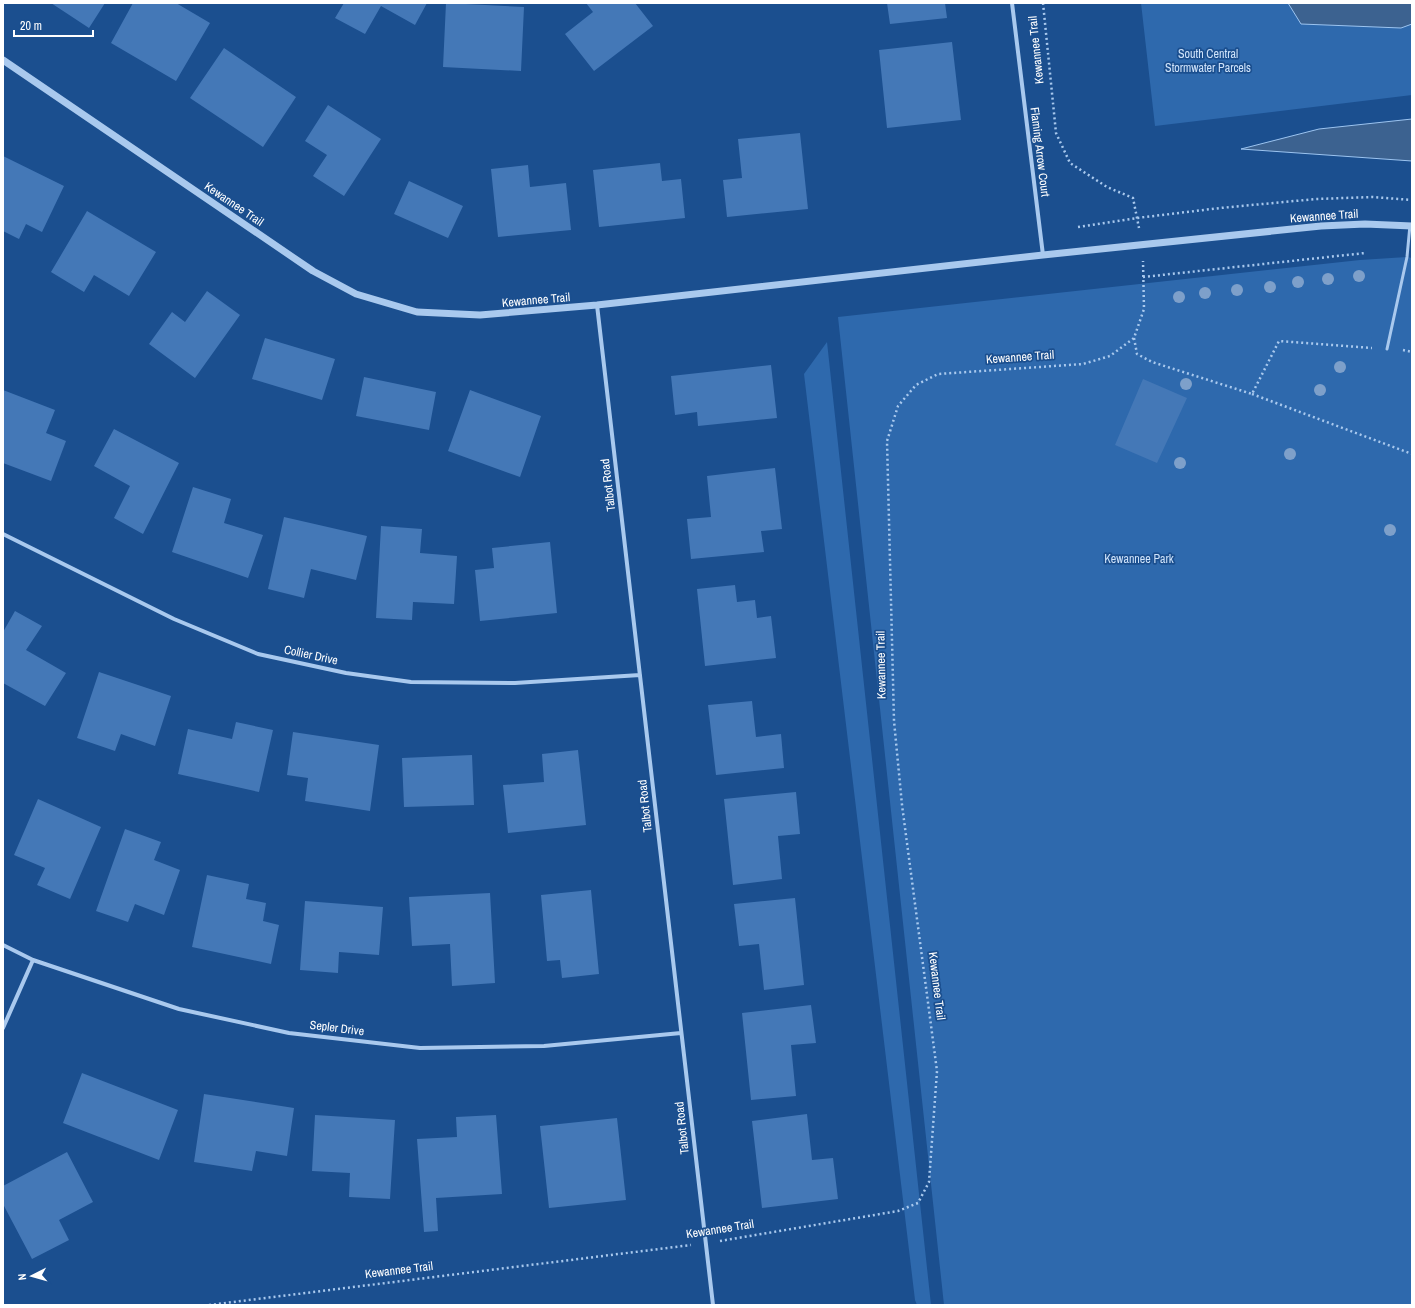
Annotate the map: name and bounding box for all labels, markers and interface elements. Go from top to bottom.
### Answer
scale bar [14,12,93,38]
street label: Kewannee Trail [1024,15,1048,85]
text: 20 m [20,18,42,34]
park label: South Central Stormwater Parcels [1165,46,1251,76]
street label: Flaming Arrow Court [1027,106,1053,198]
street label: Kewannee Trail [201,178,267,230]
street label: Kewannee Trail [1289,206,1359,226]
street label: Kewannee Trail [501,289,571,311]
street label: Kewannee Trail [985,347,1055,367]
street label: Talbot Road [597,458,619,512]
park label: Kewannee Park [1104,551,1174,567]
street label: Kewannee Trail [872,631,890,699]
street label: Collier Drive [283,641,339,669]
street label: Talbot Road [634,779,656,833]
street label: Kewannee Trail [925,951,949,1021]
street label: Sepler Drive [309,1017,365,1039]
street label: Talbot Road [671,1101,693,1155]
street label: Kewannee Trail [685,1216,755,1242]
north arrow [12,1256,52,1296]
street label: Kewannee Trail [364,1258,434,1282]
text: N [15,1273,29,1281]

